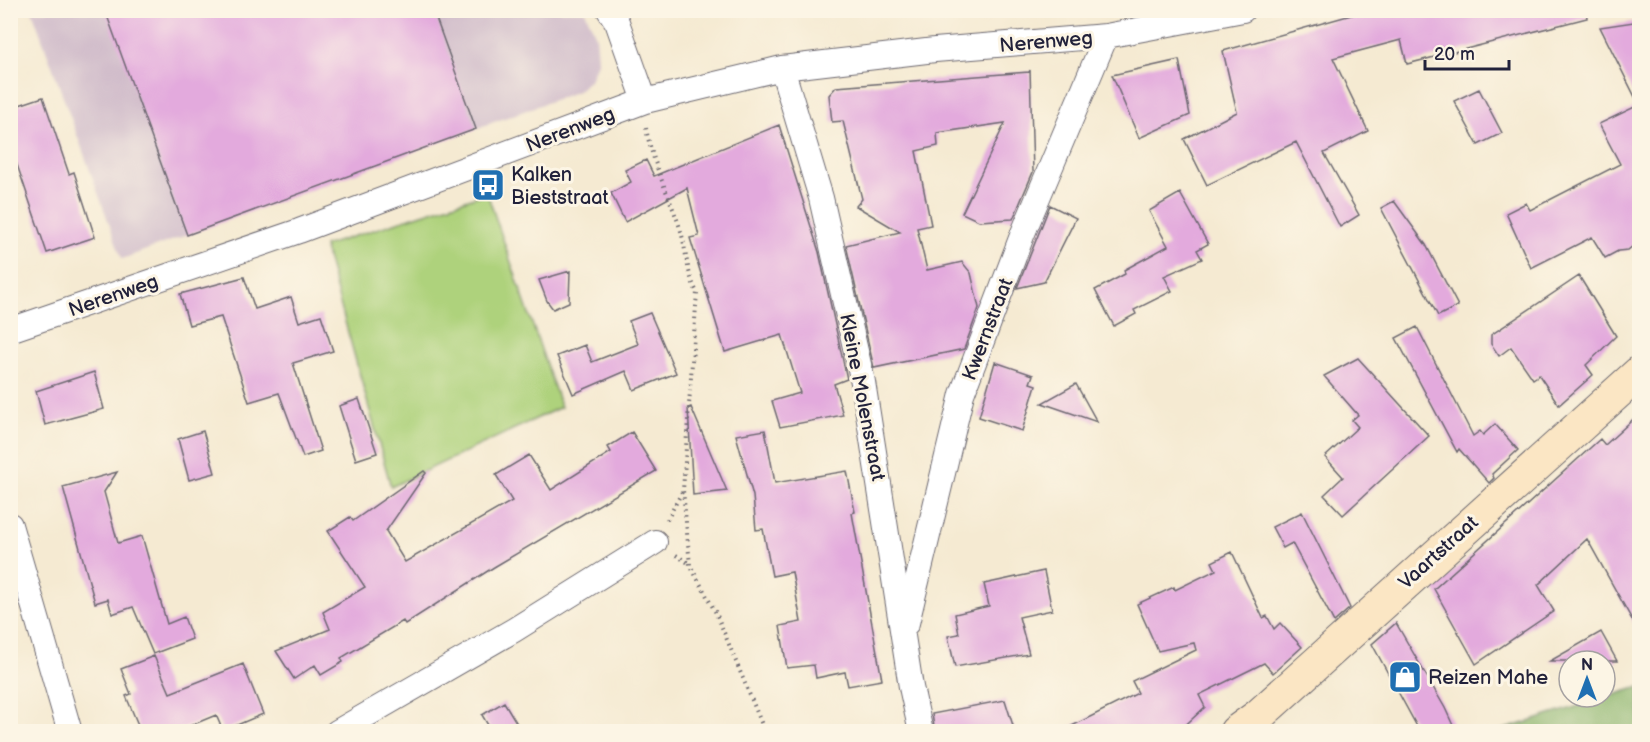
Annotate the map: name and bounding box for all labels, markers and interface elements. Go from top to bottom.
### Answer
street label: Nerenweg [999,26,1094,58]
scale bar [1425,33,1509,71]
text: 20 m [1434,44,1475,65]
street label: Nerenweg [522,102,618,158]
place label: Kalken Bieststraat [511,163,609,210]
bus stop icon: Kalken Bieststraat [470,167,506,203]
street label: Nerenweg [65,269,161,322]
street label: Kwernstraat [957,275,1018,384]
street label: Kleine Molenstraat [834,311,890,483]
street label: Vaartstraat [1394,511,1483,595]
north arrow [1557,649,1617,709]
text: N [1581,656,1593,675]
shop icon: Reizen Mahe [1387,659,1423,695]
place label: Reizen Mahe [1428,666,1548,690]

